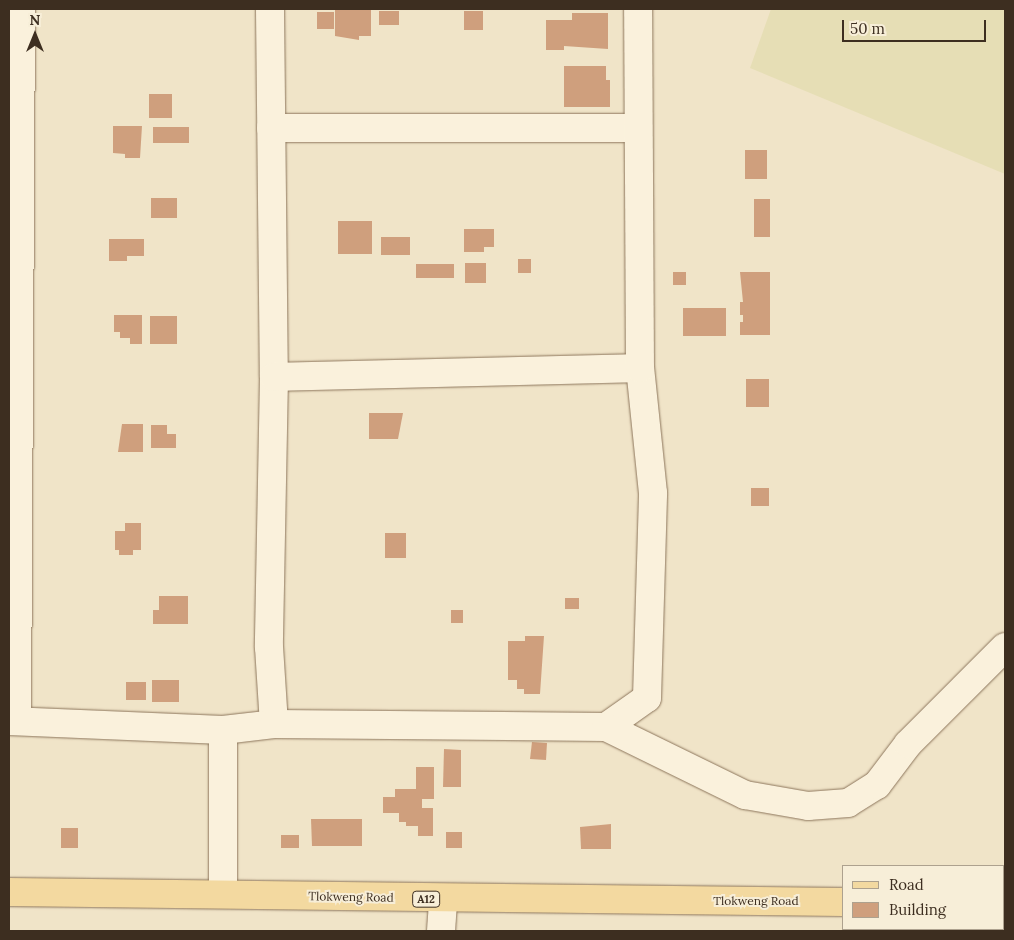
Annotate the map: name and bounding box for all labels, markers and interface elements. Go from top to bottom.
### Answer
north arrow [10,10,60,60]
scale bar [844,10,988,42]
text: N [30,11,40,29]
text: 50 m [850,19,885,38]
legend [842,865,1004,930]
text: Road [889,875,924,894]
street label: Tlokweng Road [308,889,394,905]
road number: A12 [411,891,441,908]
street label: Tlokweng Road [713,894,799,908]
text: Building [889,900,946,919]

